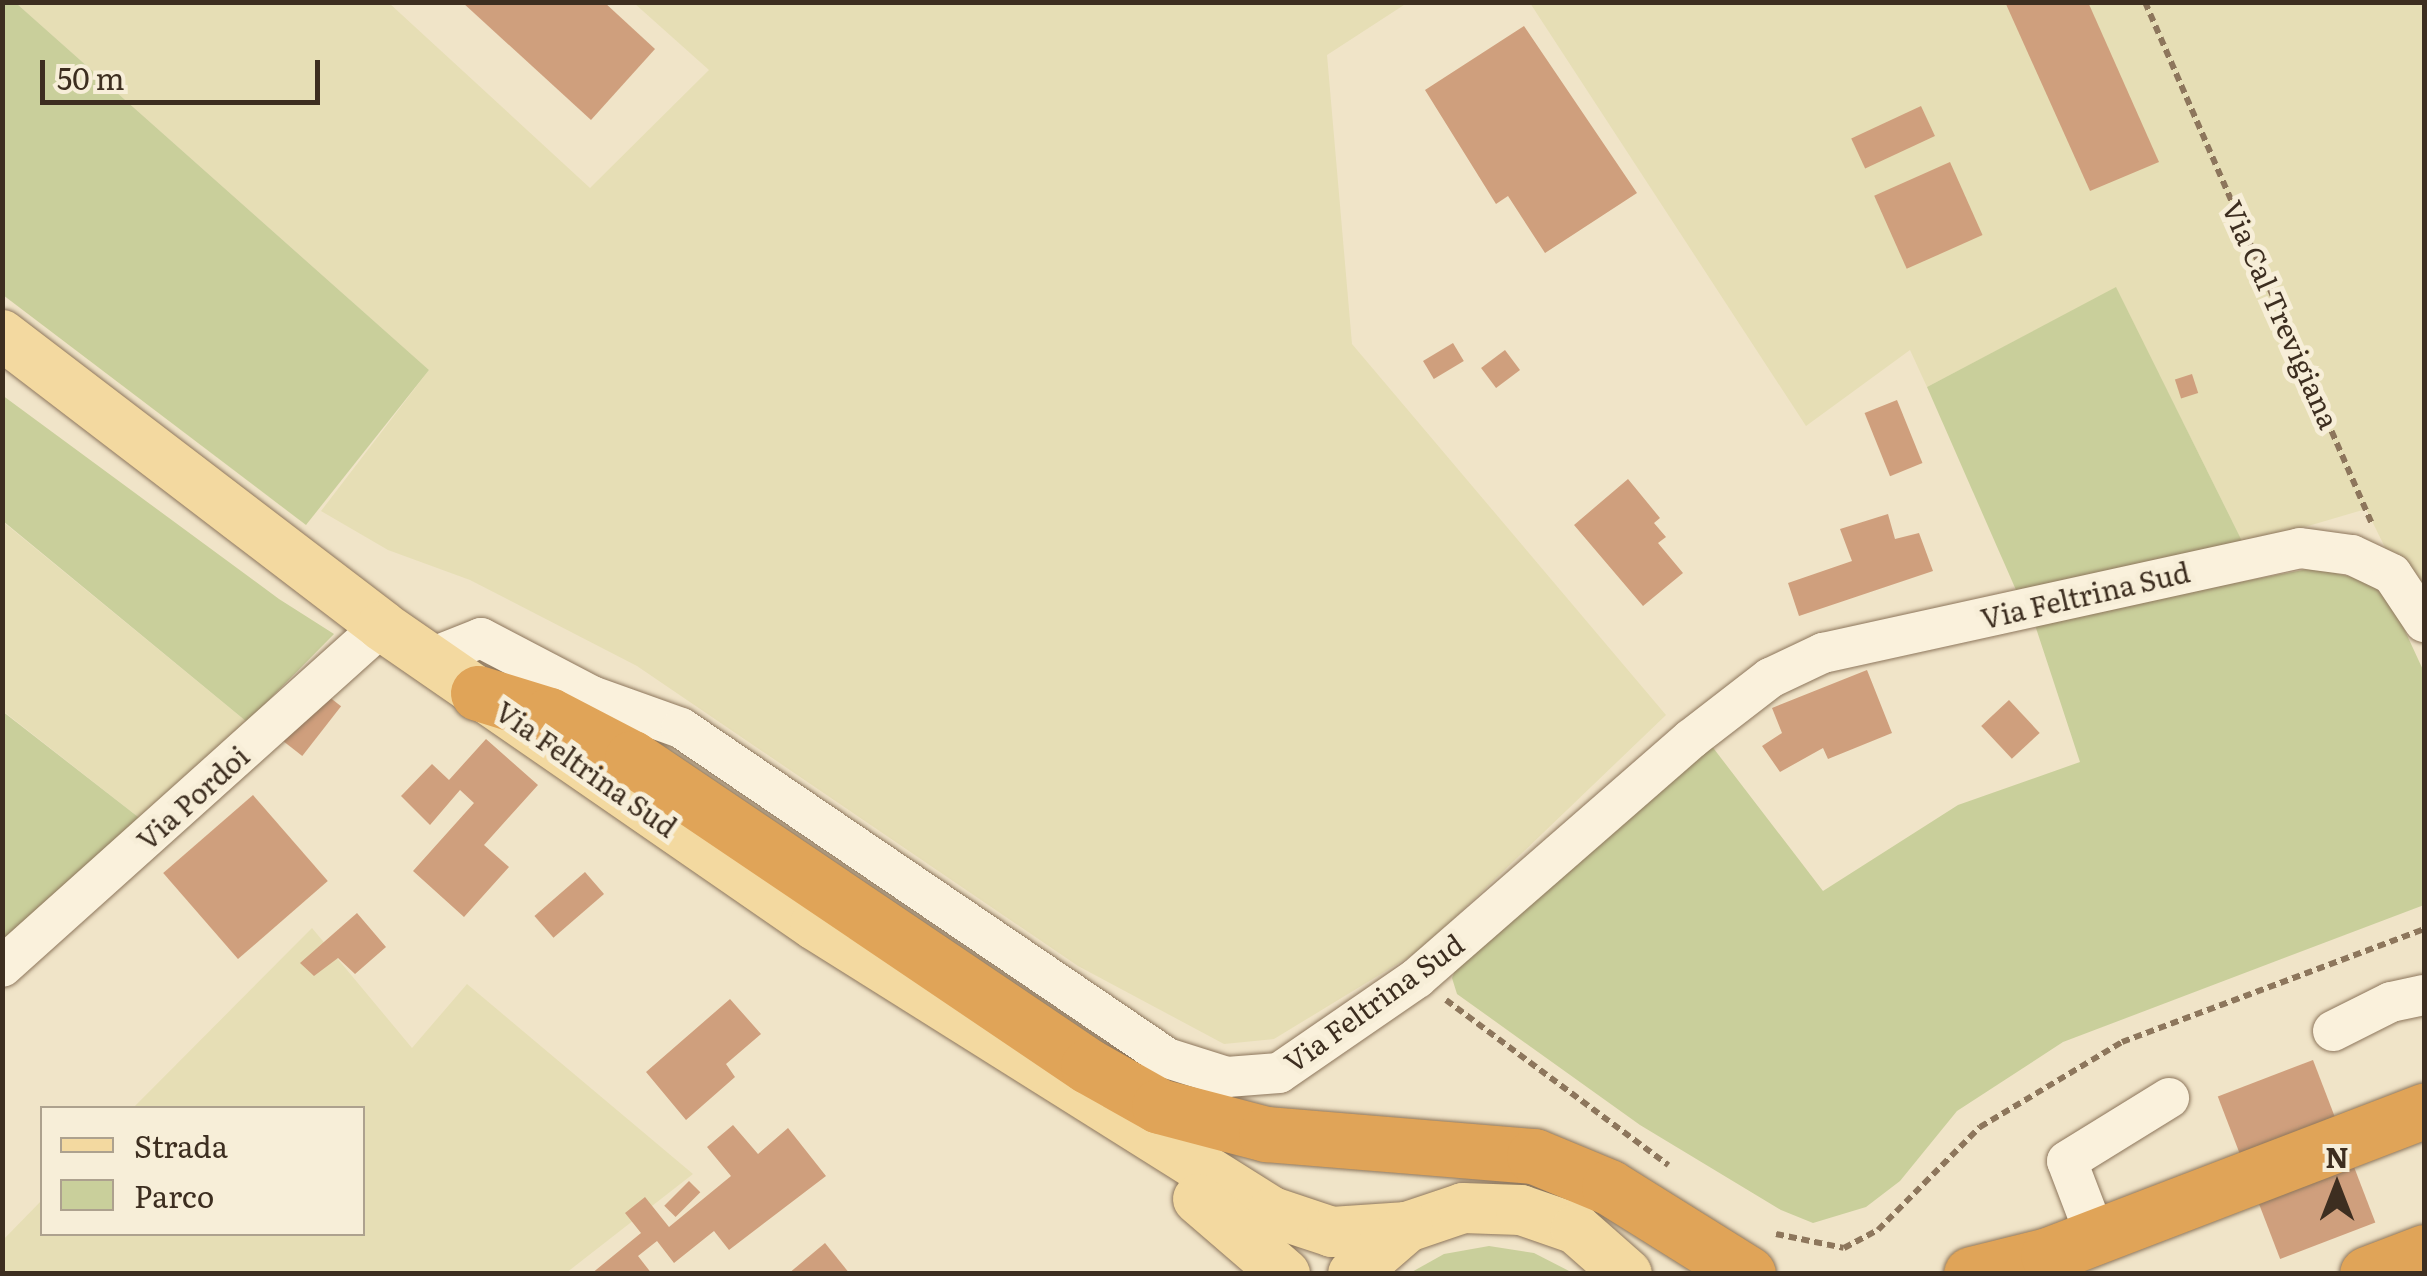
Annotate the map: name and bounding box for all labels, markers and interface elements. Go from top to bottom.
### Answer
scale bar [45,40,325,102]
text: 50 m [57,55,125,99]
street label: Via Cal Trevigiana [2217,195,2347,433]
street label: Via Feltrina Sud [1977,554,2193,634]
street label: Via Feltrina Sud [490,693,684,843]
street label: Via Pordoi [129,738,255,856]
street label: Via Feltrina Sud [1277,926,1469,1078]
legend [40,1106,365,1236]
text: Strada [134,1123,228,1167]
text: N [2325,1135,2349,1177]
north arrow [2287,1136,2387,1236]
text: Parco [134,1173,214,1217]

